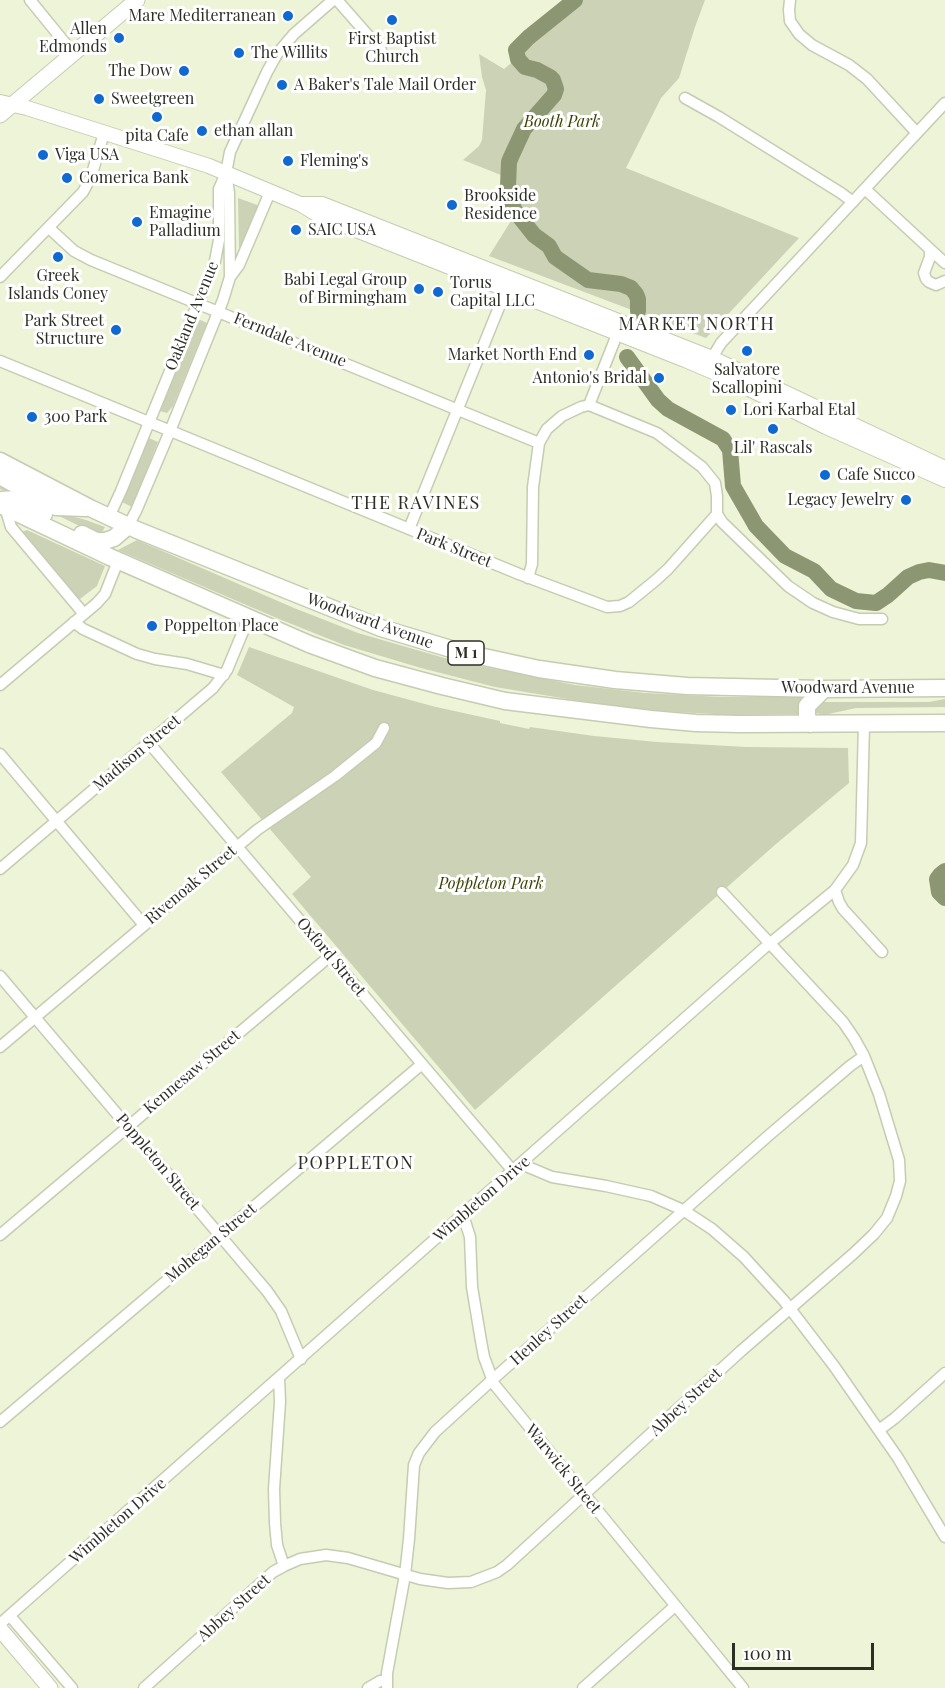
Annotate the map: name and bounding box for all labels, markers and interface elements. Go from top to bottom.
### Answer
place label: Mare Mediterranean [128,6,276,26]
marker: Mare Mediterranean [281,9,295,23]
marker: First Baptist Church [385,13,399,27]
place label: Allen Edmonds [39,19,107,57]
place label: First Baptist Church [348,29,436,67]
marker: Allen Edmonds [112,31,126,45]
place label: The Willits [251,43,328,63]
marker: The Willits [232,46,246,60]
place label: The Dow [108,61,172,81]
marker: The Dow [177,64,191,78]
place label: A Baker's Tale Mail Order [294,75,476,95]
marker: A Baker's Tale Mail Order [275,78,289,92]
place label: Sweetgreen [111,89,194,109]
marker: Sweetgreen [92,92,106,106]
marker: pita Cafe [150,110,164,124]
park label: Booth Park [524,112,600,132]
place label: ethan allan [214,121,293,141]
marker: ethan allan [195,124,209,138]
place label: pita Cafe [125,126,189,146]
place label: Viga USA [55,145,119,165]
marker: Viga USA [36,148,50,162]
place label: Fleming's [300,151,368,171]
marker: Fleming's [281,154,295,168]
place label: Comerica Bank [79,168,189,188]
marker: Comerica Bank [60,171,74,185]
place label: Brookside Residence [464,186,537,224]
marker: Brookside Residence [445,198,459,212]
place label: Emagine Palladium [149,203,221,241]
marker: Emagine Palladium [130,215,144,229]
place label: SAIC USA [308,220,376,240]
marker: SAIC USA [289,223,303,237]
marker: Greek Islands Coney [51,250,65,264]
street label: Oakland Avenue [161,258,223,374]
place label: Greek Islands Coney [8,266,108,304]
place label: Babi Legal Group of Birmingham [284,270,407,308]
place label: Torus Capital LLC [450,273,535,311]
marker: Babi Legal Group of Birmingham [412,282,426,296]
marker: Torus Capital LLC [431,285,445,299]
street label: Ferndale Avenue [231,309,349,371]
place label: Park Street Structure [24,311,104,349]
district label: MARKET NORTH [619,313,775,335]
marker: Park Street Structure [109,323,123,337]
marker: Salvatore Scallopini [740,344,754,358]
place label: Market North End [448,345,577,365]
marker: Market North End [582,348,596,362]
place label: Salvatore Scallopini [712,360,782,398]
place label: Antonio's Bridal [533,368,647,388]
marker: Antonio's Bridal [652,371,666,385]
place label: Lori Karbal Etal [743,400,856,420]
marker: Lori Karbal Etal [724,403,738,417]
place label: 300 Park [44,407,107,427]
marker: 300 Park [25,410,39,424]
marker: Lil' Rascals [766,422,780,436]
place label: Lil' Rascals [734,438,812,458]
place label: Cafe Succo [837,465,915,485]
marker: Cafe Succo [818,468,832,482]
place label: Legacy Jewelry [787,490,894,510]
district label: THE RAVINES [351,492,481,514]
marker: Legacy Jewelry [899,493,913,507]
street label: Park Street [413,524,495,572]
street label: Woodward Avenue [304,589,436,653]
place label: Poppelton Place [164,616,279,636]
marker: Poppelton Place [145,619,159,633]
road number: M 1 [448,641,484,665]
street label: Woodward Avenue [781,678,915,698]
street label: Madison Street [89,711,185,795]
street label: Rivenoak Street [142,841,240,929]
park label: Poppleton Park [438,874,544,894]
street label: Oxford Street [293,914,369,1000]
street label: Kennesaw Street [140,1026,244,1118]
street label: Poppleton Street [112,1110,204,1214]
district label: POPPLETON [298,1152,414,1174]
street label: Wimbleton Drive [430,1152,534,1246]
street label: Mohegan Street [162,1199,260,1287]
street label: Henley Street [507,1290,591,1370]
street label: Abbey Street [646,1364,726,1440]
street label: Warwick Street [521,1420,605,1518]
street label: Wimbleton Drive [66,1474,170,1568]
street label: Abbey Street [194,1570,274,1646]
scale bar [735,1631,878,1669]
text: 100 m [743,1641,792,1665]

